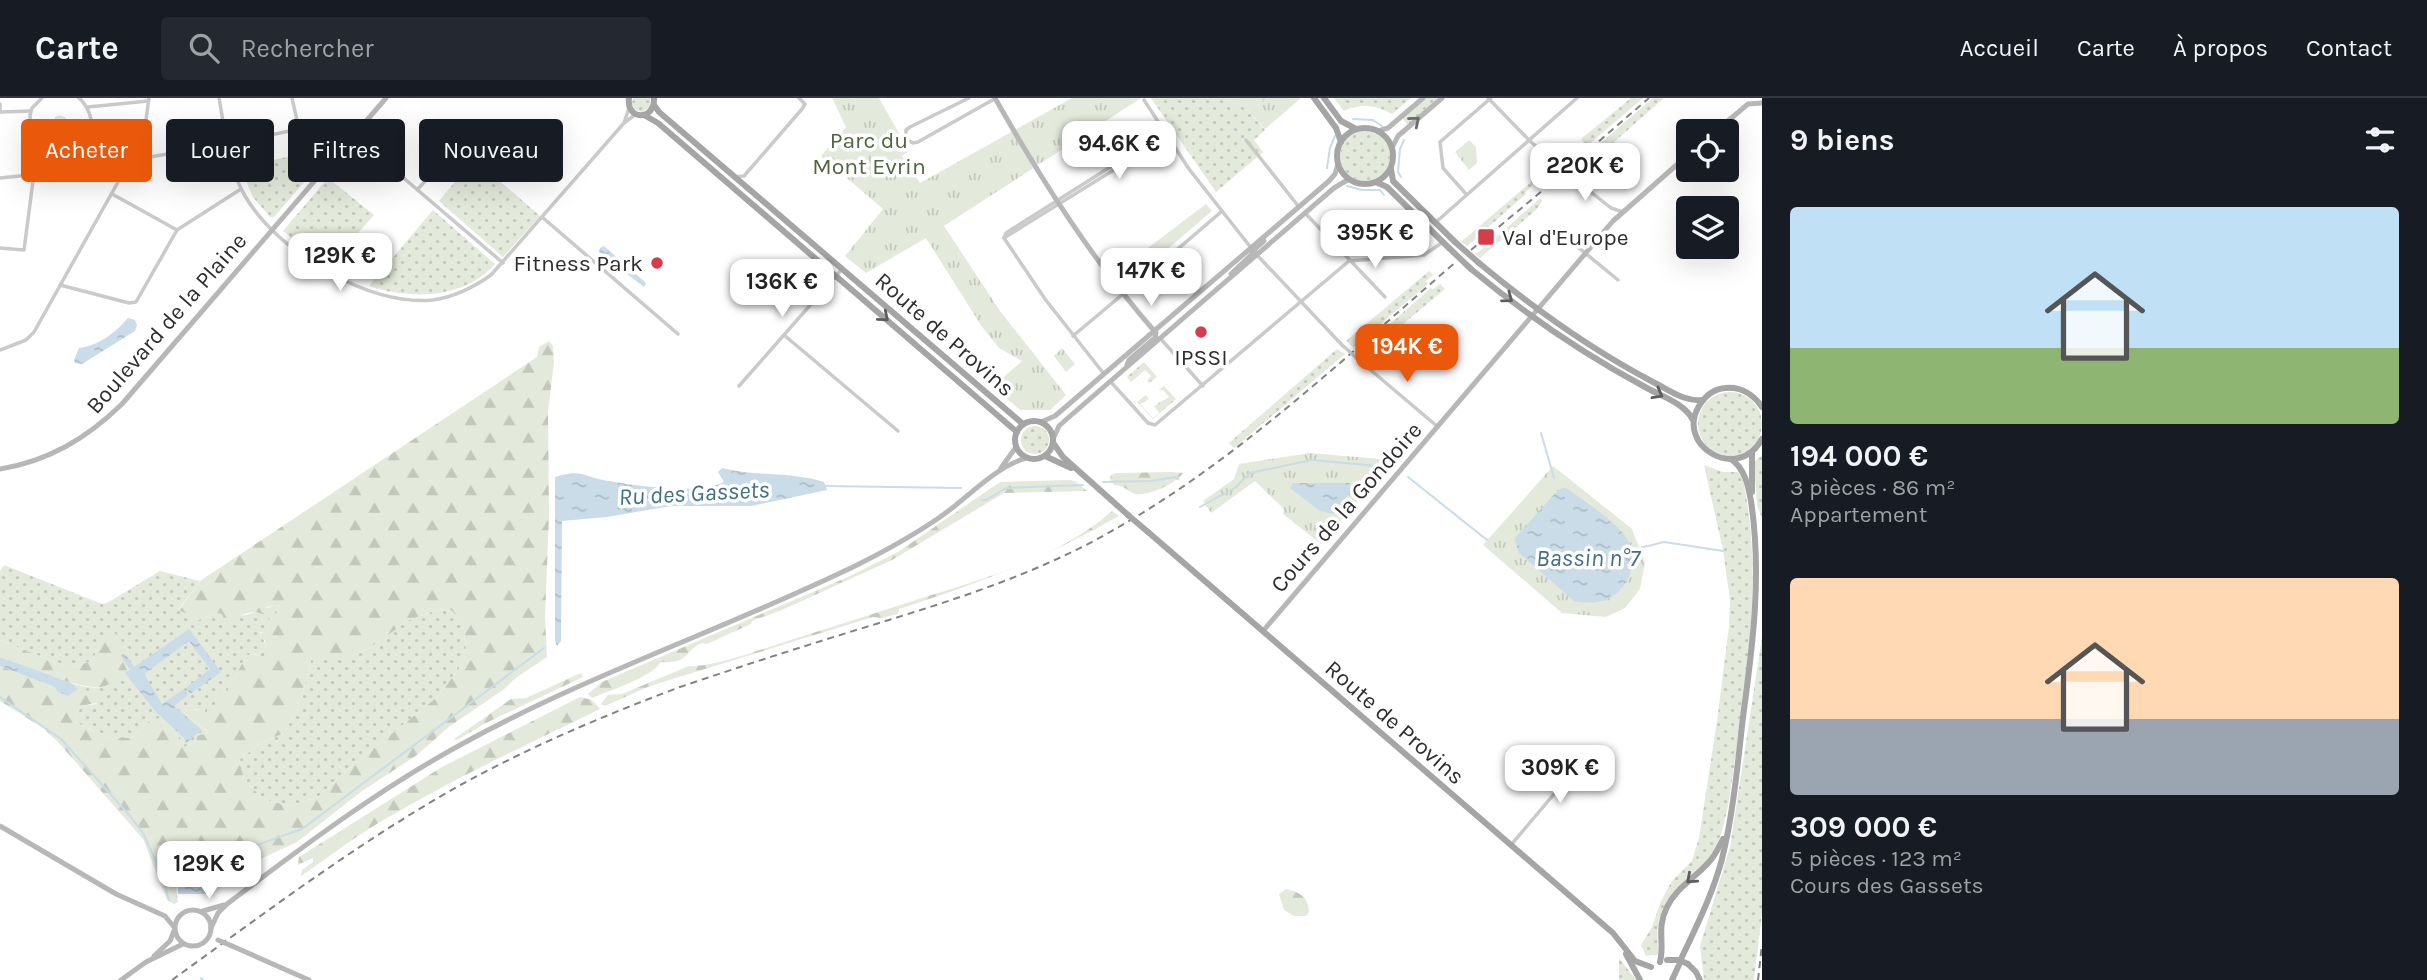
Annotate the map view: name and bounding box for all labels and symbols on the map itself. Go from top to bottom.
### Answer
one-way arrow [1406,117,1419,129]
pin: 94.6K € [1054,122,1184,181]
park label: Parc du Mont Evrin [812,127,926,180]
pin: 220K € [1528,144,1642,203]
pin: 395K € [1318,211,1432,270]
place label: Val d'Europe [1502,224,1629,251]
street label: Boulevard de la Plaine [81,227,252,419]
marker: Val d'Europe [1476,227,1496,247]
pin: 129K € [283,234,397,293]
pin: 147K € [1094,248,1208,308]
place label: Fitness Park [513,250,643,277]
marker: Fitness Park [649,255,665,271]
pin: 136K € [725,260,839,319]
street label: Route de Provins [870,267,1020,402]
one-way arrow [1501,290,1513,302]
one-way arrow [876,308,888,321]
marker: IPSSI [1193,324,1209,340]
pin: 194K € [1350,324,1464,384]
place label: IPSSI [1174,344,1228,371]
one-way arrow [1650,386,1663,399]
street label: Cours de la Gondoire [1265,417,1428,598]
water label: Ru des Gassets [618,475,770,511]
water label: Bassin n°7 [1536,544,1642,572]
street label: Route de Provins [1320,655,1470,790]
pin: 309K € [1503,746,1617,805]
pin: 129K € [152,842,266,901]
one-way arrow [1686,871,1699,883]

